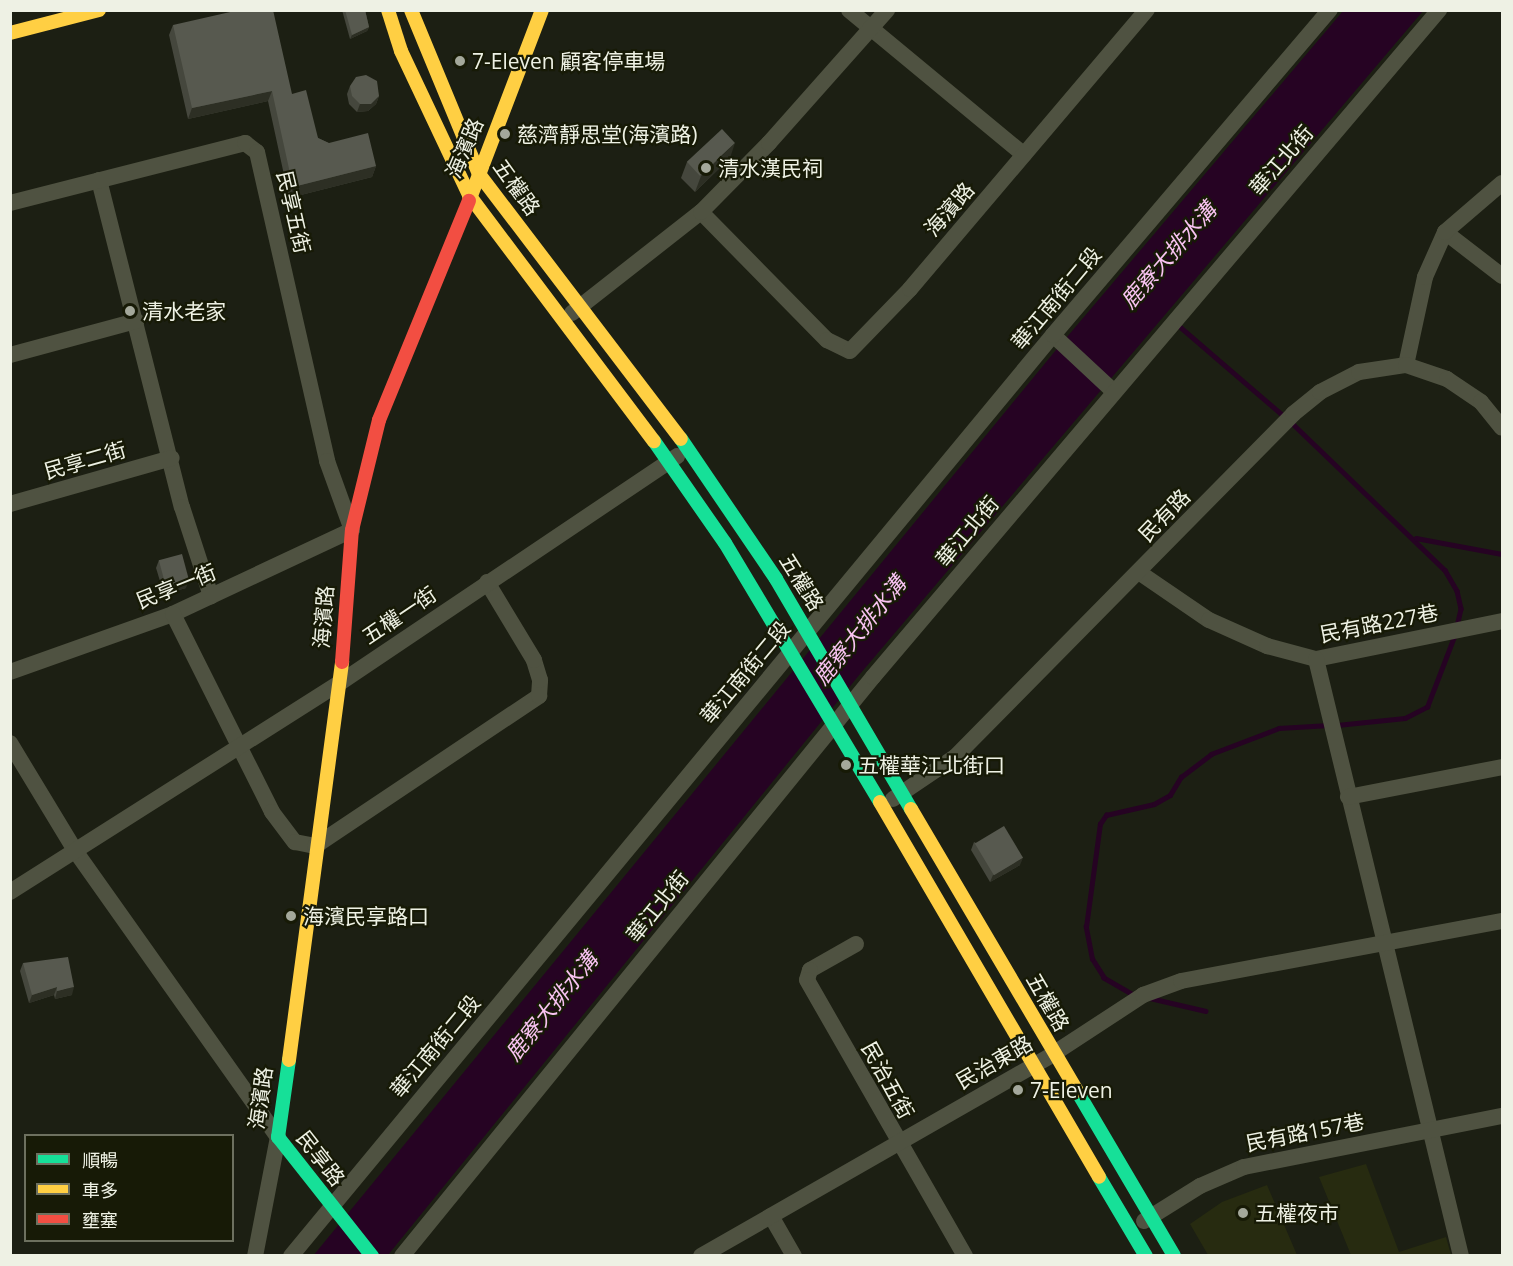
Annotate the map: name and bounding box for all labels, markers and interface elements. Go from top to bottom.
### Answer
place label: 7-Eleven 顧客停車場 [472,48,665,74]
marker: 7-Eleven 顧客停車場 [453,54,467,68]
street label: 海濱路 [440,114,488,182]
street label: 華江北街 [1244,120,1318,200]
place label: 慈濟靜思堂(海濱路) [517,121,697,147]
marker: 慈濟靜思堂(海濱路) [498,127,512,141]
street label: 五權路 [488,154,546,220]
place label: 清水漢民祠 [718,155,823,181]
marker: 清水漢民祠 [699,161,713,175]
street label: 民享五街 [272,168,316,256]
street label: 海濱路 [919,177,979,241]
water label: 鹿寮大排水溝 [1115,197,1221,313]
street label: 華江南街二段 [1006,242,1106,354]
place label: 清水老家 [142,298,226,324]
marker: 清水老家 [123,304,137,318]
street label: 民享二街 [41,436,129,484]
street label: 民有路 [1133,484,1195,546]
street label: 華江北街 [930,491,1004,571]
street label: 五權路 [775,549,829,615]
street label: 民享一街 [132,559,220,613]
water label: 鹿寮大排水溝 [807,570,911,690]
street label: 五權一街 [357,581,441,649]
street label: 海濱路 [308,585,338,649]
street label: 民有路227巷 [1318,599,1440,647]
street label: 華江南街二段 [695,616,795,728]
place label: 五權華江北街口 [858,752,1005,778]
marker: 五權華江北街口 [839,758,853,772]
street label: 華江北街 [621,865,693,947]
place label: 海濱民享路口 [303,903,429,929]
marker: 海濱民享路口 [284,909,298,923]
water label: 鹿寮大排水溝 [499,946,603,1066]
street label: 五權路 [1021,968,1075,1036]
street label: 華江南街二段 [385,990,485,1102]
street label: 民治東路 [951,1030,1037,1094]
street label: 民治五街 [857,1037,919,1123]
street label: 海濱路 [243,1065,277,1131]
place label: 7-Eleven [1030,1077,1113,1103]
marker: 7-Eleven [1011,1083,1025,1097]
street label: 民有路157巷 [1244,1108,1366,1156]
street label: 民享路 [292,1125,350,1191]
legend [24,1134,234,1242]
text: 順暢 [82,1148,118,1172]
text: 車多 [82,1178,118,1202]
place label: 五權夜市 [1255,1200,1339,1226]
marker: 五權夜市 [1236,1206,1250,1220]
text: 壅塞 [82,1208,118,1232]

